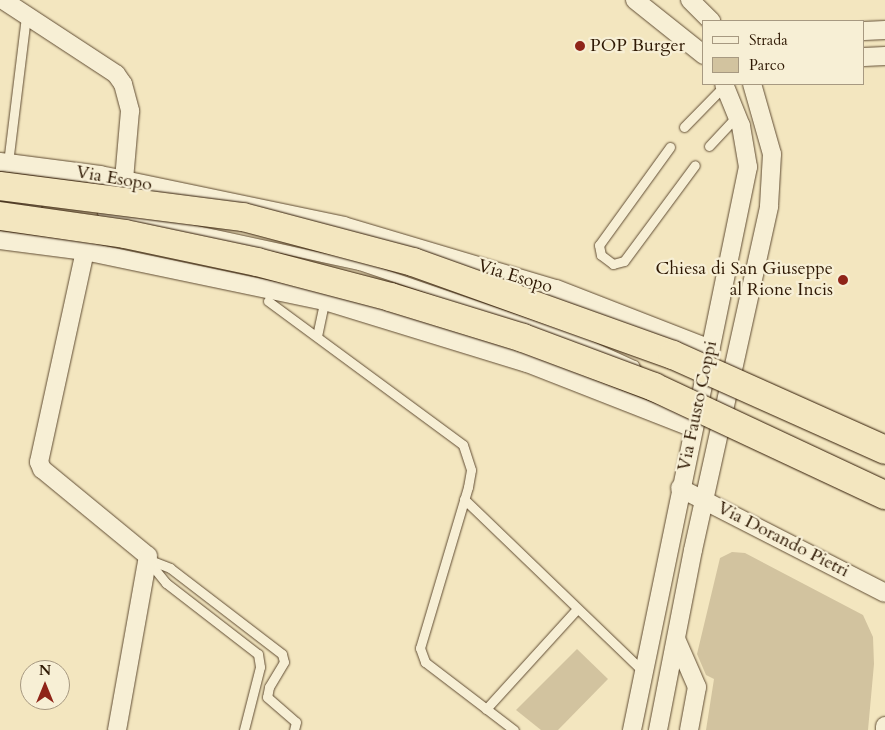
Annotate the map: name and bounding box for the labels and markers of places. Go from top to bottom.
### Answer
place label: POP Burger [590,35,685,57]
marker: POP Burger [574,40,586,52]
place label: Chiesa di San Giuseppe al Rione Incis [655,259,833,302]
marker: Chiesa di San Giuseppe al Rione Incis [837,274,849,286]

